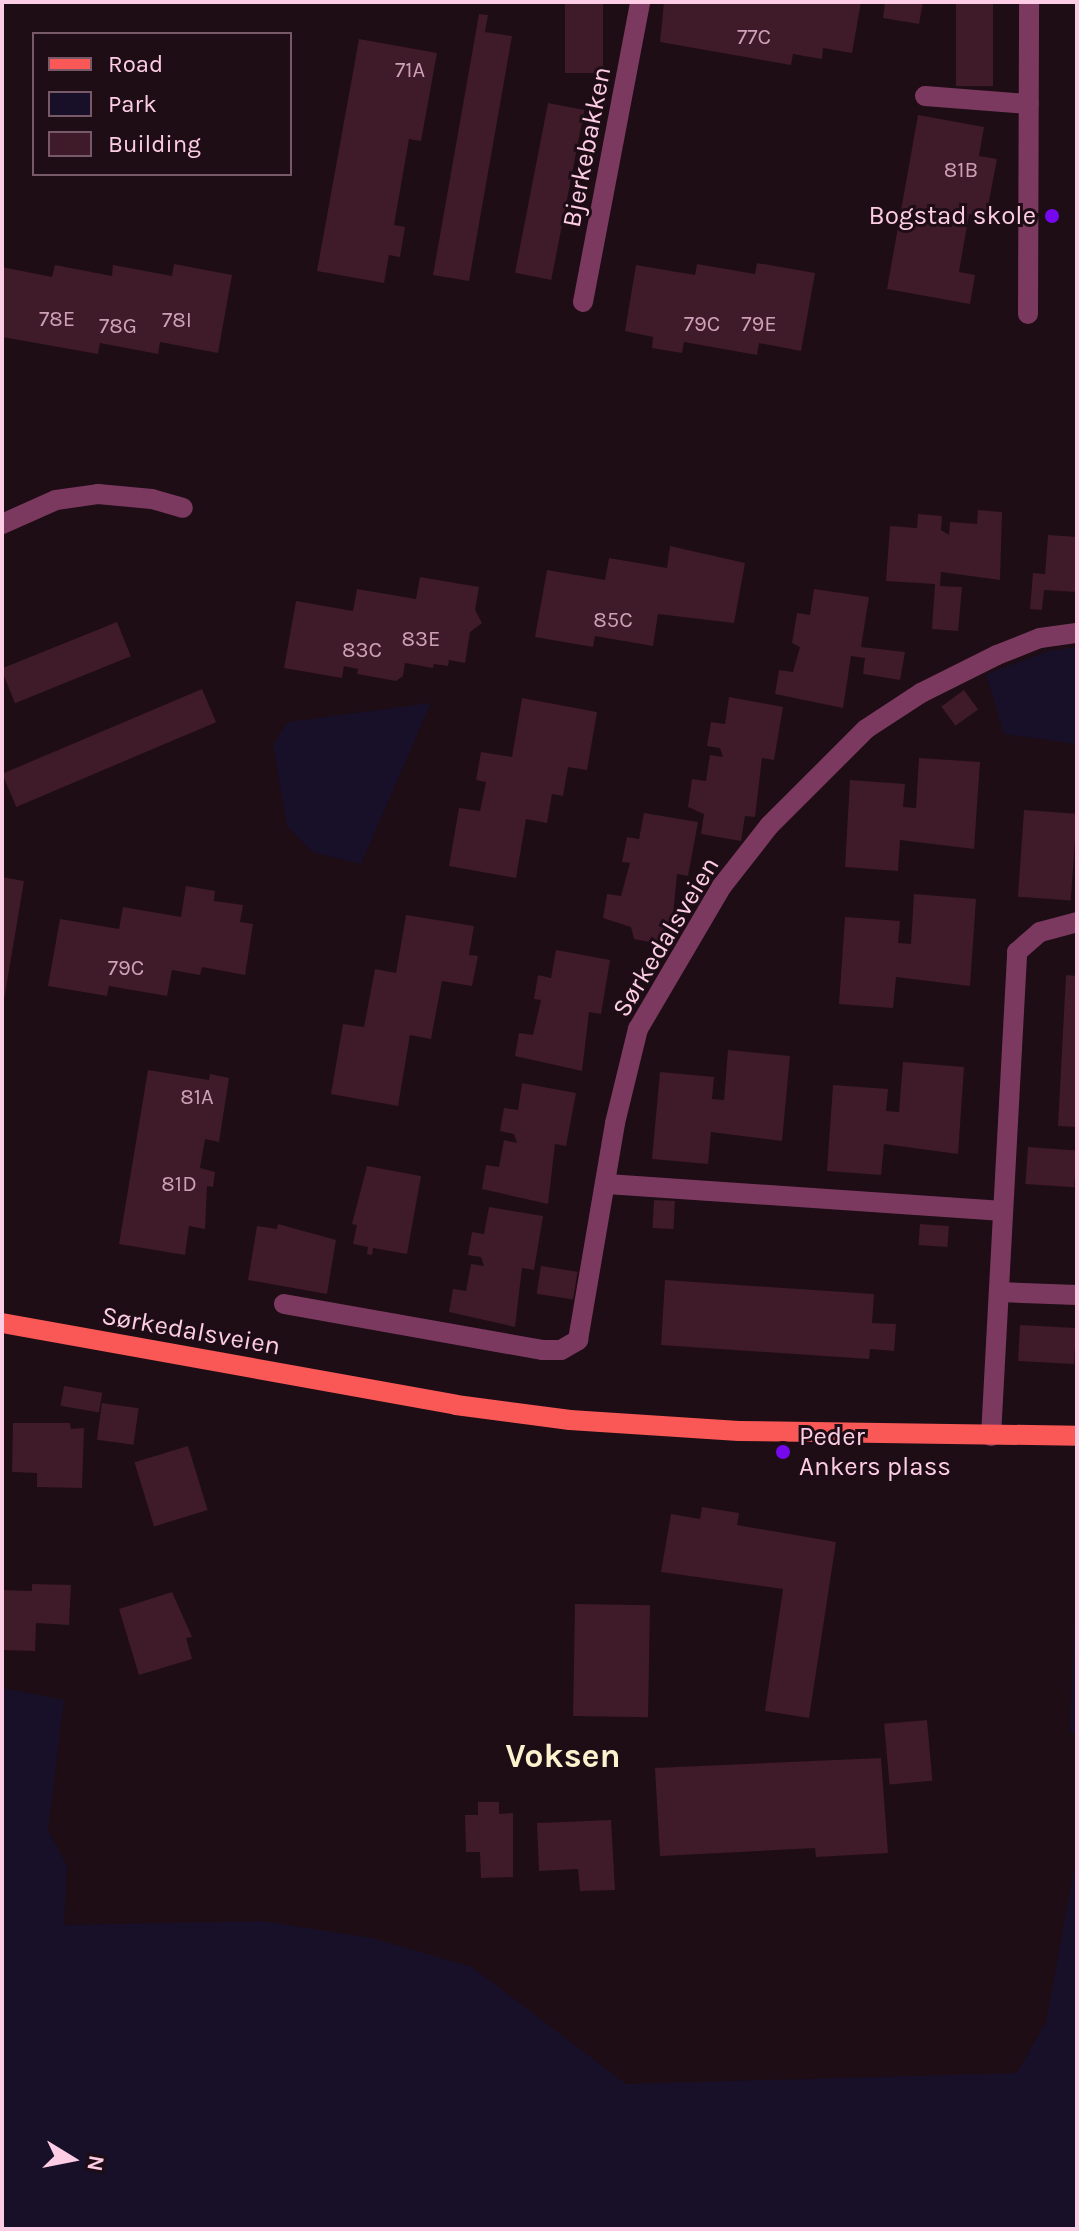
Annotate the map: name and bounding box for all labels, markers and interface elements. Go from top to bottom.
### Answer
house number: 77C [737,25,771,51]
legend [32,32,292,176]
text: Road [108,50,163,78]
house number: 71A [395,58,425,84]
street label: Bjerkebakken [556,64,618,230]
text: Park [108,90,157,118]
text: Building [108,130,201,158]
house number: 81B [944,158,978,184]
place label: Bogstad skole [868,200,1036,232]
marker: Bogstad skole [1043,207,1061,225]
house number: 78E [39,307,75,333]
house number: 78I [162,308,192,334]
house number: 79C [684,312,720,338]
house number: 79E [741,312,777,338]
house number: 78G [99,314,137,340]
house number: 85C [593,608,633,634]
house number: 83E [402,627,440,653]
house number: 83C [342,638,382,664]
street label: Sørkedalsveien [606,851,726,1023]
house number: 79C [108,956,144,982]
house number: 81A [180,1085,214,1111]
house number: 81D [161,1172,197,1198]
street label: Sørkedalsveien [99,1300,283,1362]
place label: Peder Ankers plass [799,1421,951,1482]
marker: Peder Ankers plass [774,1443,792,1461]
district label: Voksen [505,1737,621,1777]
north arrow [32,2119,112,2199]
text: N [81,2153,110,2173]

